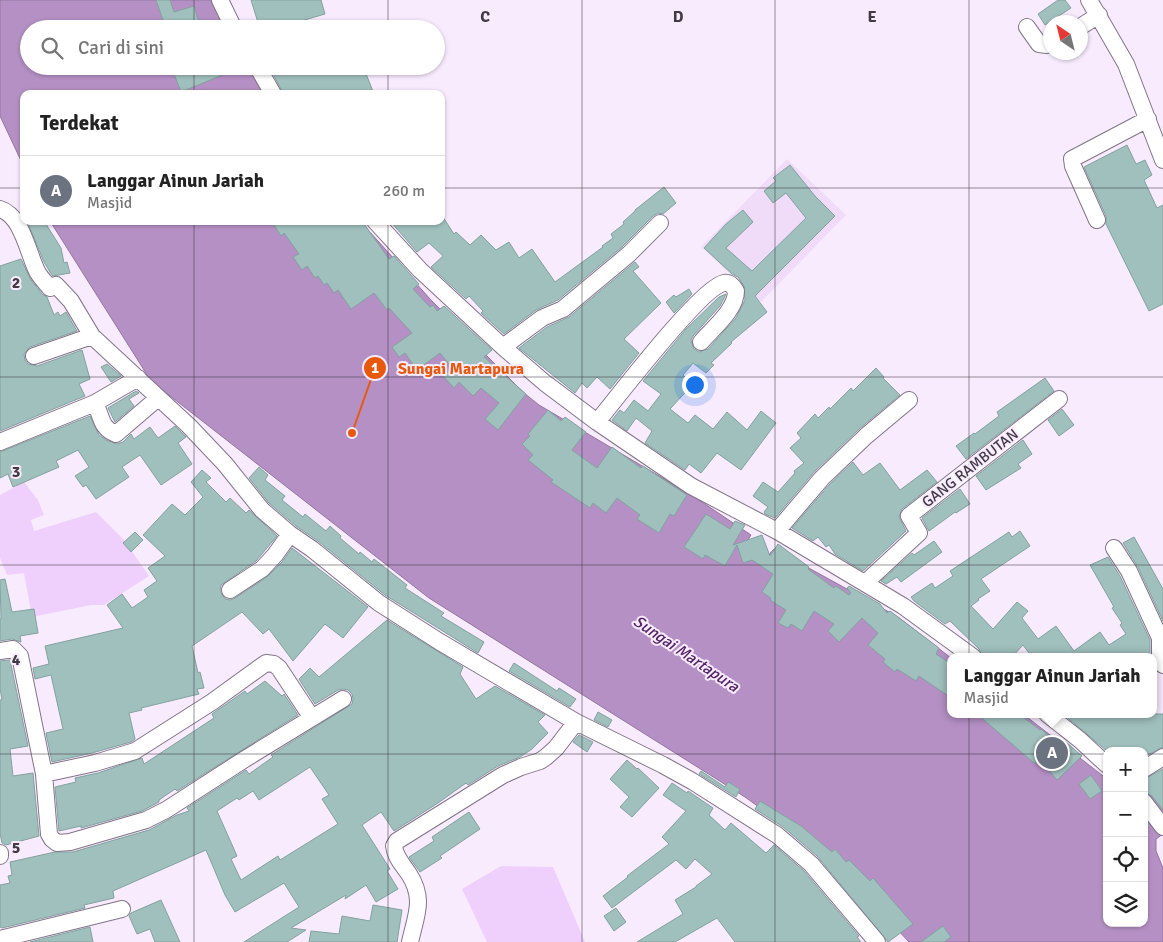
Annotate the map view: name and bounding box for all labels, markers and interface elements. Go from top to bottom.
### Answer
text: C [480,7,490,27]
text: D [673,7,684,27]
text: E [867,7,877,27]
north arrow [1043,15,1088,60]
search box [20,20,445,75]
icon: search [38,34,66,62]
text: Cari di sini [78,36,164,60]
text: Terdekat [40,110,119,136]
text: Langgar Ainun Jariah [87,169,264,193]
text: A [51,181,61,201]
text: 260 m [383,181,425,201]
text: Masjid [87,193,132,213]
text: 2 [12,273,20,293]
callout: Sungai Martapura [363,353,534,384]
text: 1 [371,359,379,377]
text: Sungai Martapura [398,359,524,379]
your location [682,372,708,398]
street label: GANG RAMBUTAN [918,425,1022,511]
text: 3 [12,462,20,482]
water label: Sungai Martapura [629,611,743,697]
text: 4 [12,650,21,670]
popup [947,653,1157,718]
text: Langgar Ainun Jariah [963,664,1141,688]
text: Masjid [963,688,1009,708]
pin: A [1036,734,1068,772]
map controls [1103,747,1148,927]
button: + [1103,747,1148,792]
button: − [1103,792,1148,837]
button: locate [1103,837,1148,882]
text: 5 [12,838,20,858]
button: layers [1103,882,1148,927]

